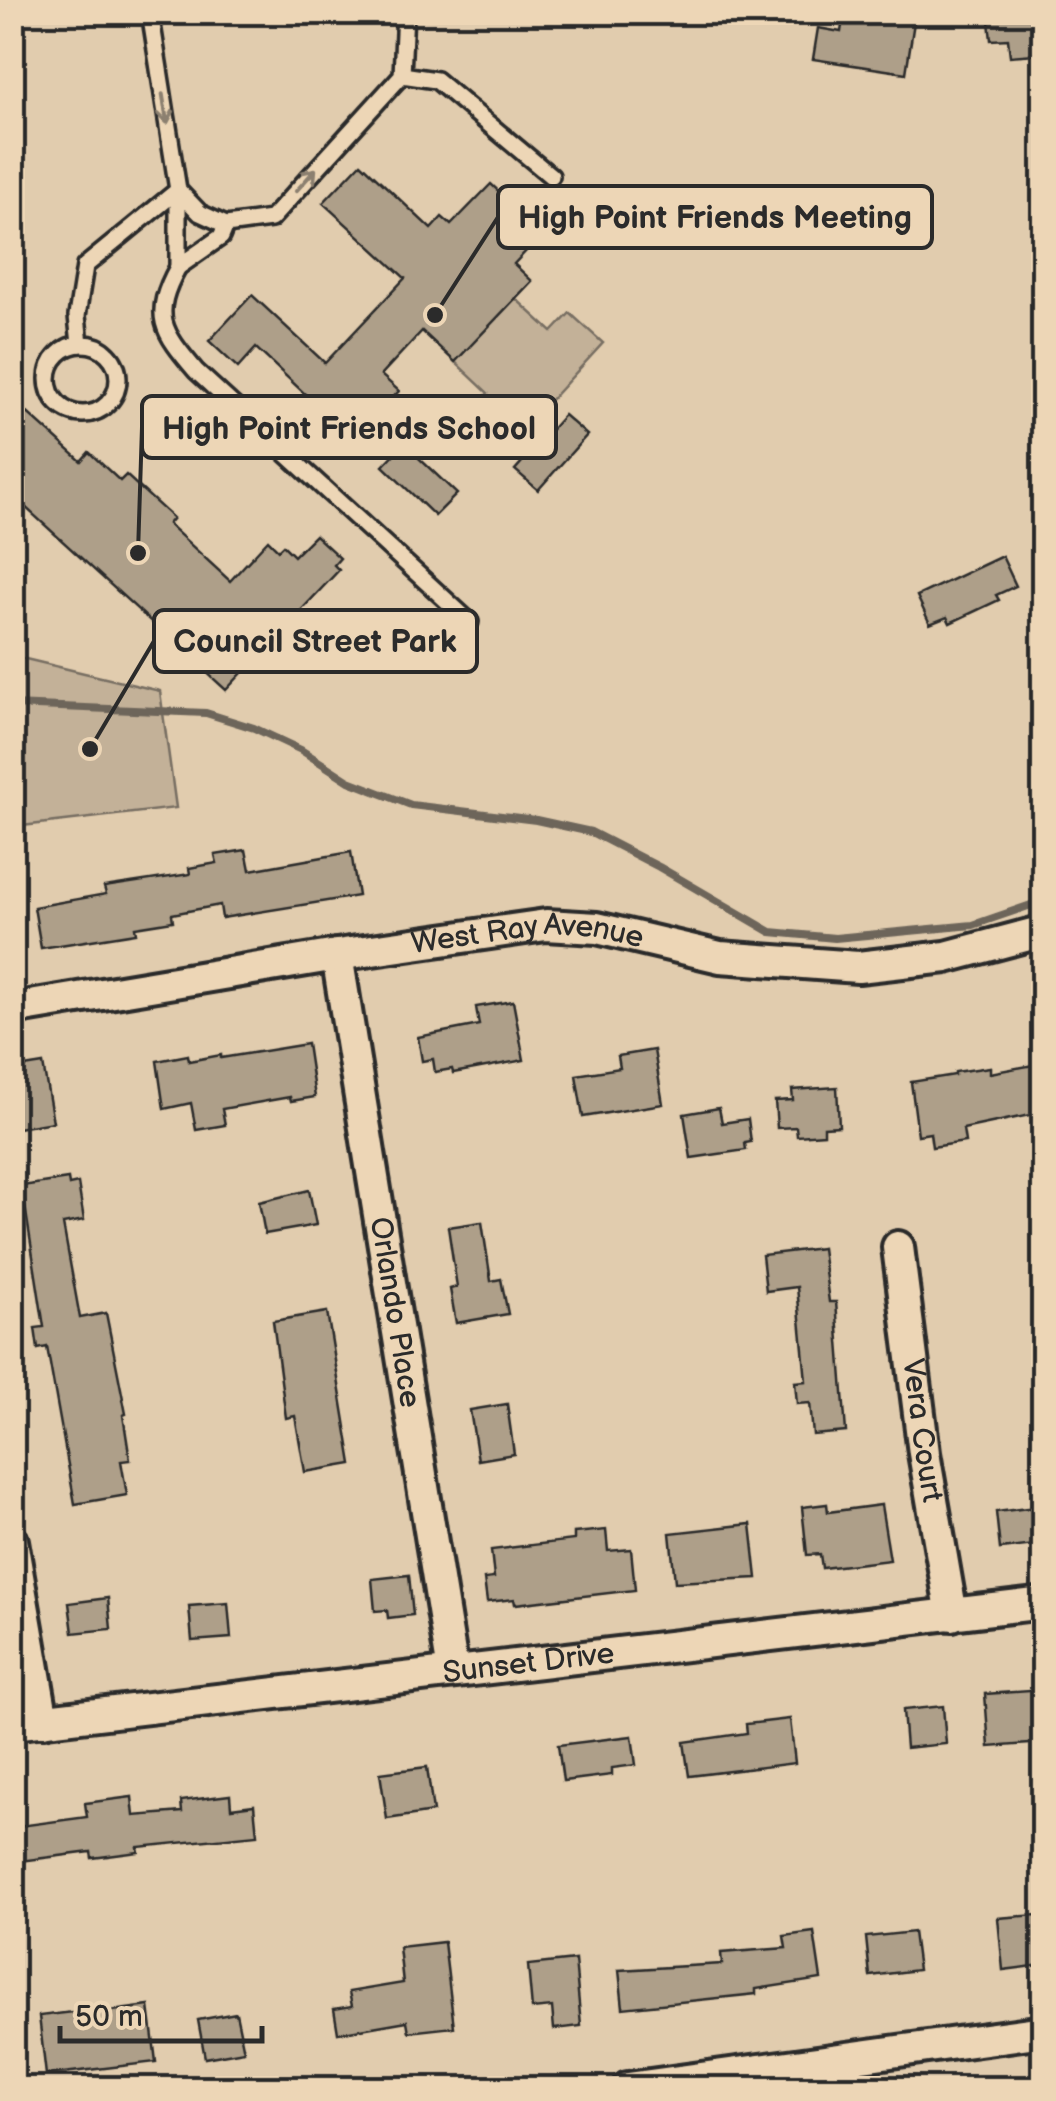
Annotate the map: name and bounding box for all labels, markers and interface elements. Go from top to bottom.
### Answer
one-way arrow [156,92,175,124]
one-way arrow [294,168,318,194]
callout: High Point Friends Meeting [498,186,932,248]
text: High Point Friends Meeting [518,199,912,238]
callout: High Point Friends School [142,396,556,458]
text: High Point Friends School [162,410,536,449]
callout: Council Street Park [154,610,477,672]
text: Council Street Park [173,623,457,662]
street label: West Ray Avenue [409,907,647,962]
street label: Orlando Place [362,1214,428,1410]
street label: Vera Court [894,1357,950,1505]
street label: Sunset Drive [441,1636,616,1691]
scale bar [60,1981,262,2043]
text: 50 m [75,1999,143,2035]

